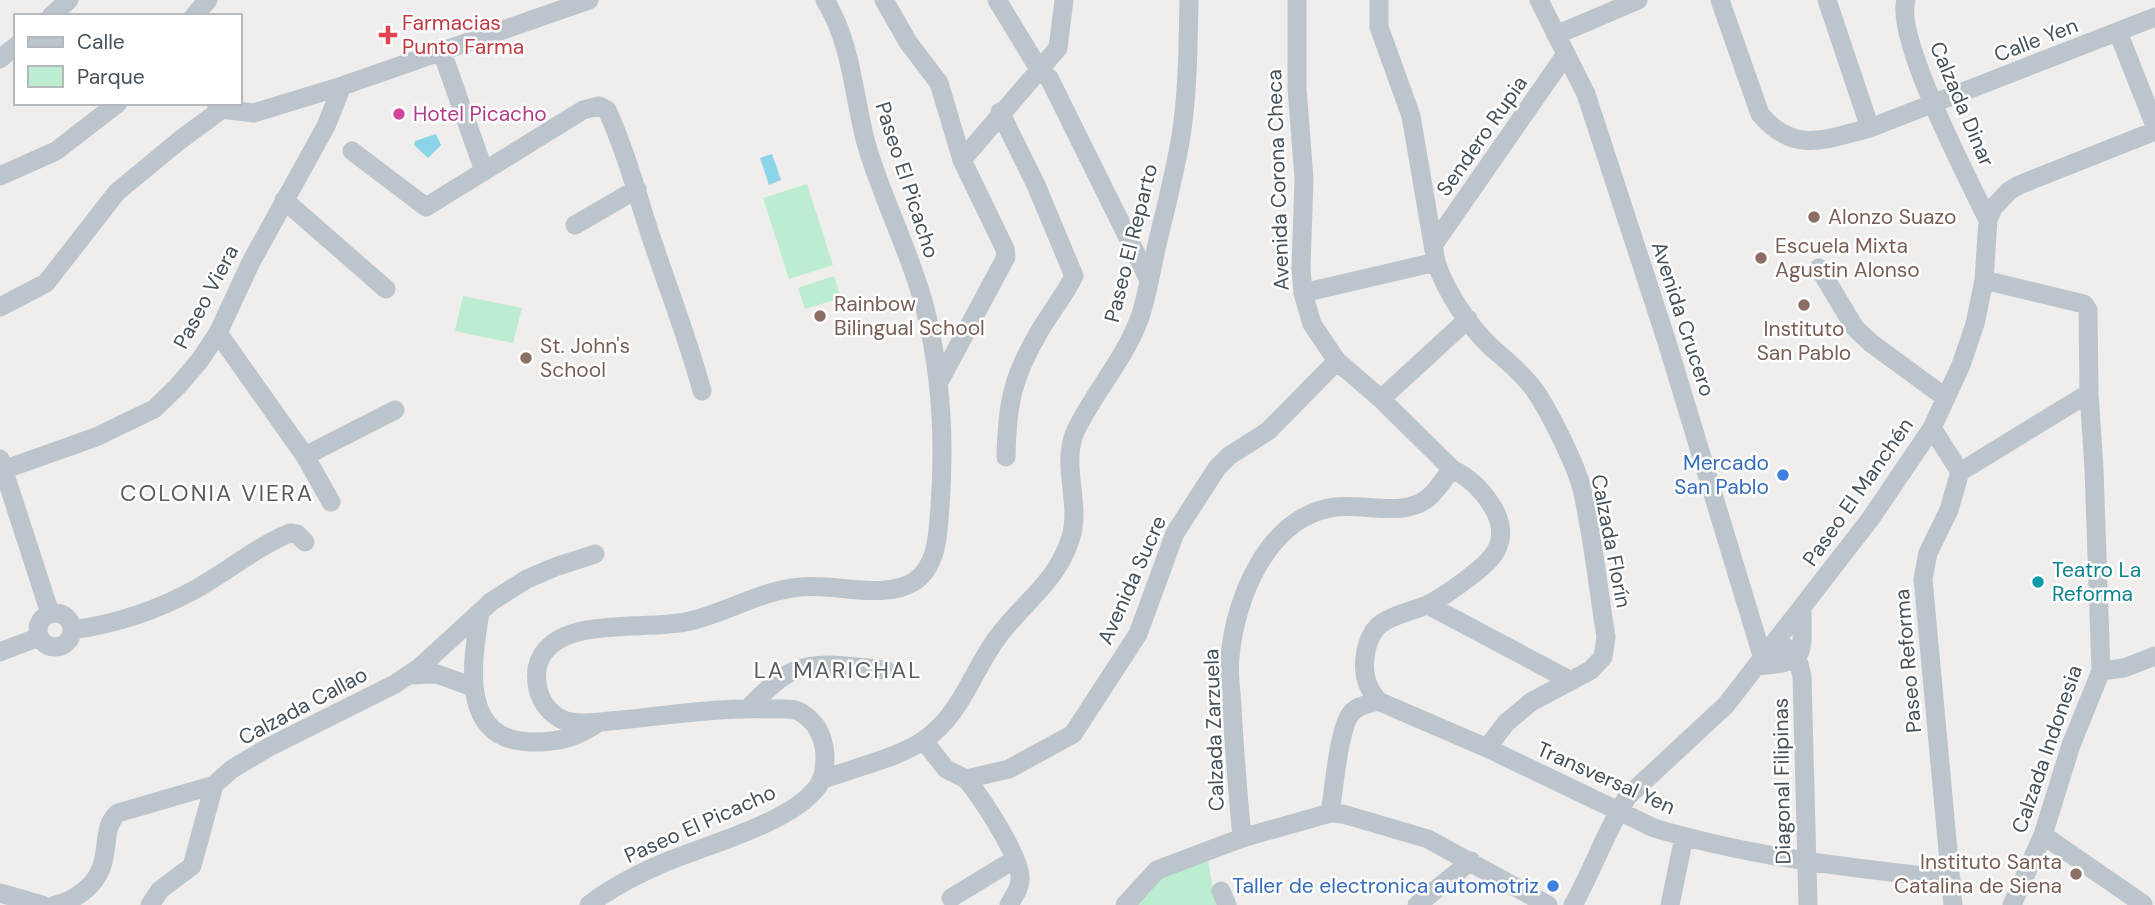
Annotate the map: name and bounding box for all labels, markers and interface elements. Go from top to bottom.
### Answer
place label: Farmacias Punto Farma [402,9,524,61]
street label: Calle Yen [1990,11,2082,69]
legend [14,14,242,105]
marker: Farmacias Punto Farma [380,27,396,43]
text: Calle [77,28,125,56]
street label: Calzada Dinar [1923,37,2001,171]
text: Parque [77,63,145,91]
street label: Avenida Corona Checa [1260,69,1296,291]
street label: Sendero Rupia [1430,70,1534,202]
street label: Paseo El Picacho [869,98,945,262]
place label: Hotel Picacho [413,100,547,128]
marker: Hotel Picacho [391,106,407,122]
street label: Paseo El Reparto [1098,161,1164,325]
place label: Alonzo Suazo [1828,203,1957,231]
marker: Alonzo Suazo [1806,209,1822,225]
place label: Escuela Mixta Agustin Alonso [1775,232,1920,284]
street label: Avenida Crucero [1645,238,1721,400]
street label: Paseo Viera [167,240,245,354]
marker: Escuela Mixta Agustin Alonso [1753,250,1769,266]
place label: Rainbow Bilingual School [834,290,985,342]
marker: Instituto San Pablo [1796,297,1812,313]
marker: Rainbow Bilingual School [812,308,828,324]
place label: Instituto San Pablo [1757,315,1851,367]
place label: St. John's School [540,332,630,384]
marker: St. John's School [518,350,534,366]
street label: Paseo El Manchén [1796,412,1920,572]
place label: Mercado San Pablo [1674,449,1769,501]
marker: Mercado San Pablo [1775,467,1791,483]
street label: Calzada Florín [1584,472,1638,610]
district label: COLONIA VIERA [120,478,314,508]
street label: Avenida Sucre [1091,511,1173,649]
place label: Teatro La Reforma [2052,556,2141,608]
marker: Teatro La Reforma [2030,574,2046,590]
street label: Paseo Reforma [1888,588,1928,734]
street label: Calzada Zarzuela [1197,648,1231,812]
district label: LA MARICHAL [754,655,922,685]
street label: Calzada Callao [234,660,372,752]
street label: Calzada Indonesia [2005,661,2089,837]
street label: Diagonal Filipinas [1767,697,1797,865]
street label: Transversal Yen [1532,735,1680,821]
street label: Paseo El Picacho [620,778,780,870]
place label: Instituto Santa Catalina de Siena [1894,848,2062,900]
marker: Instituto Santa Catalina de Siena [2068,866,2084,882]
place label: Taller de electronica automotriz [1232,872,1539,900]
marker: Taller de electronica automotriz [1545,878,1561,894]

